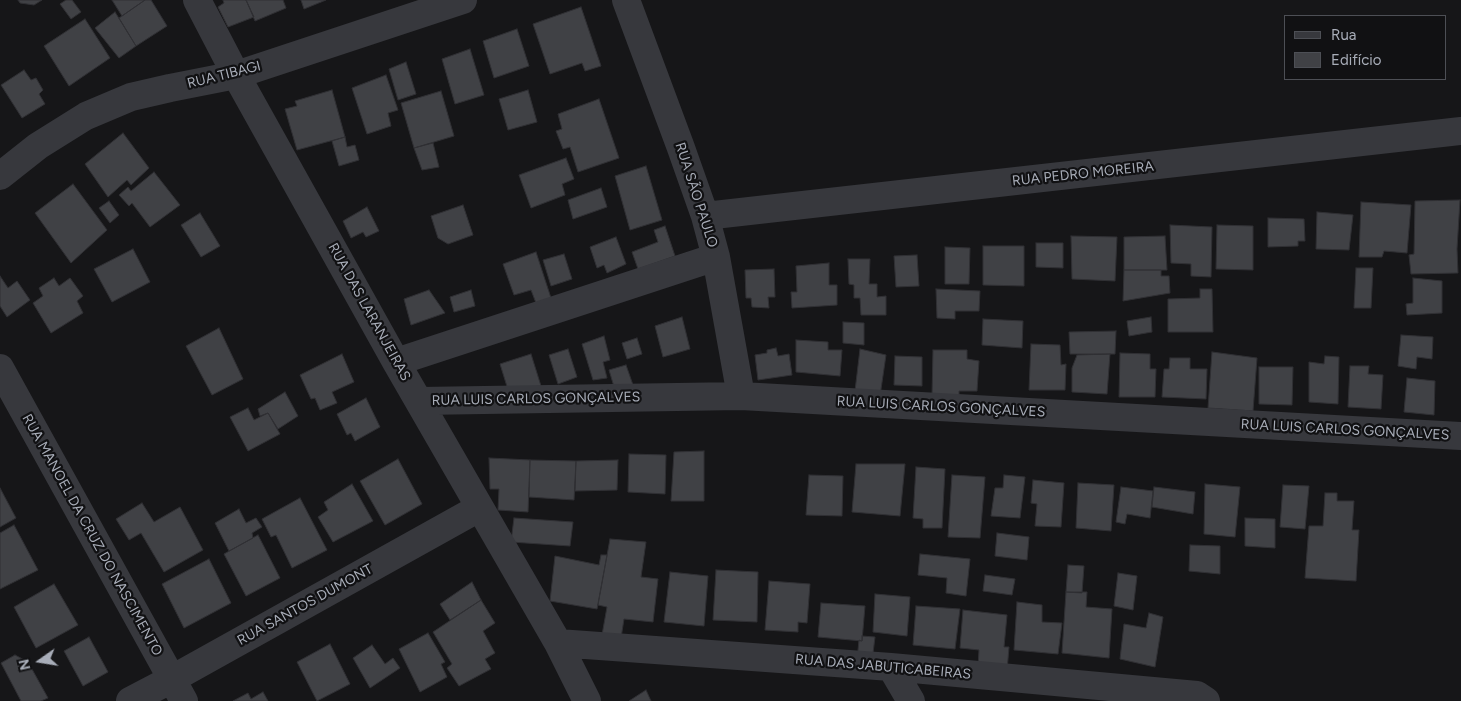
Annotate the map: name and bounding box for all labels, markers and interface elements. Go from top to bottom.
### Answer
legend [1284,15,1446,80]
text: Rua [1331,26,1356,44]
text: Edifício [1331,51,1381,69]
street label: RUA TIBAGI [186,58,262,92]
street label: RUA SÃO PAULO [671,140,721,250]
street label: RUA PEDRO MOREIRA [1011,158,1155,190]
street label: RUA DAS LARANJEIRAS [324,240,414,384]
street label: RUA LUIS CARLOS GONÇALVES [432,389,640,409]
street label: RUA LUIS CARLOS GONÇALVES [836,393,1046,421]
street label: RUA MANOEL DA CRUZ DO NASCIMENTO [18,411,166,659]
street label: RUA LUIS CARLOS GONÇALVES [1240,416,1450,444]
street label: RUA SANTOS DUMONT [234,561,376,649]
north arrow [15,636,65,686]
street label: RUA DAS JABUTICABEIRAS [794,651,972,683]
text: N [15,657,34,672]

